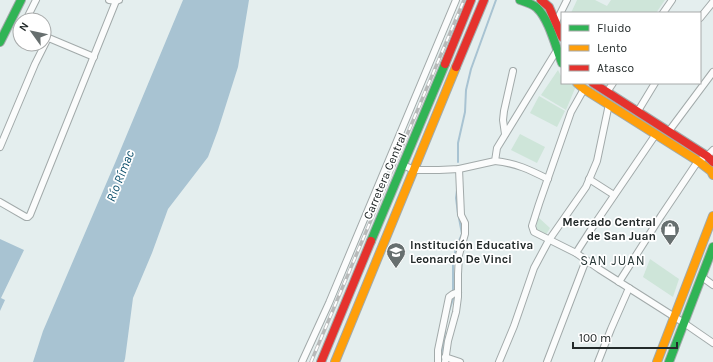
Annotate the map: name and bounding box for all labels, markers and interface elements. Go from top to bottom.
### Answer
north arrow [12,12,52,52]
legend [561,12,701,84]
text: N [16,20,32,34]
text: Fluido [597,21,631,35]
text: Lento [597,41,627,55]
text: Atasco [597,61,634,75]
street label: Carretera Central [360,131,410,221]
water label: Río Rímac [103,148,137,204]
place label: Mercado Central de San Juan [562,215,656,243]
shop icon: Mercado Central de San Juan [659,218,681,246]
place label: Institución Educativa Leonardo De Vinci [410,238,533,266]
school or university icon: Institución Educativa Leonardo De Vinci [385,241,407,269]
district label: SAN JUAN [580,253,646,268]
scale bar [573,324,677,350]
text: 100 m [579,331,611,345]

